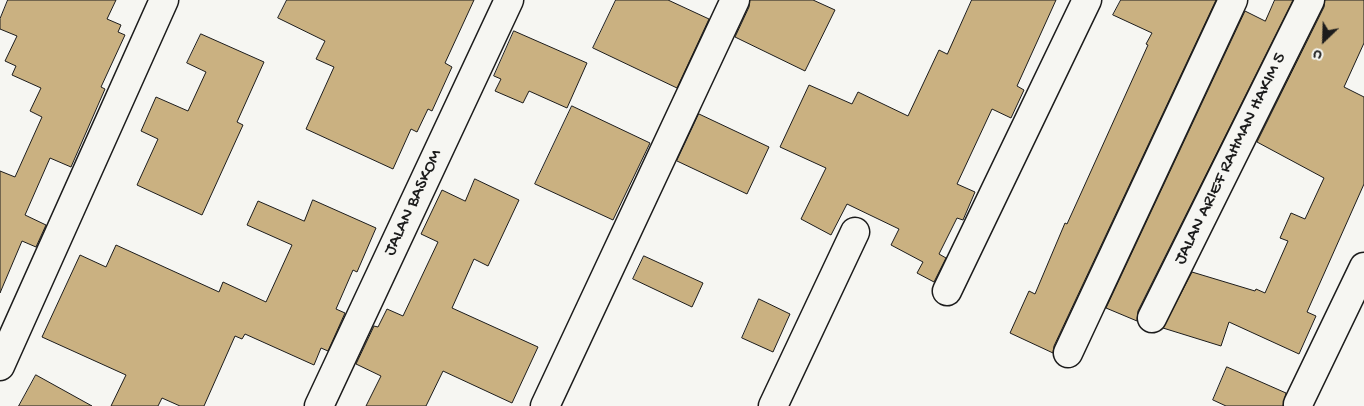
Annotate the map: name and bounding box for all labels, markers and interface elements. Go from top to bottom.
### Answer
north arrow [1299,15,1349,65]
text: U [1311,45,1325,64]
street label: JALAN ARIEF RAHMAN HAKIM 5 [1170,49,1292,269]
street label: JALAN BASKOM [380,146,448,260]

